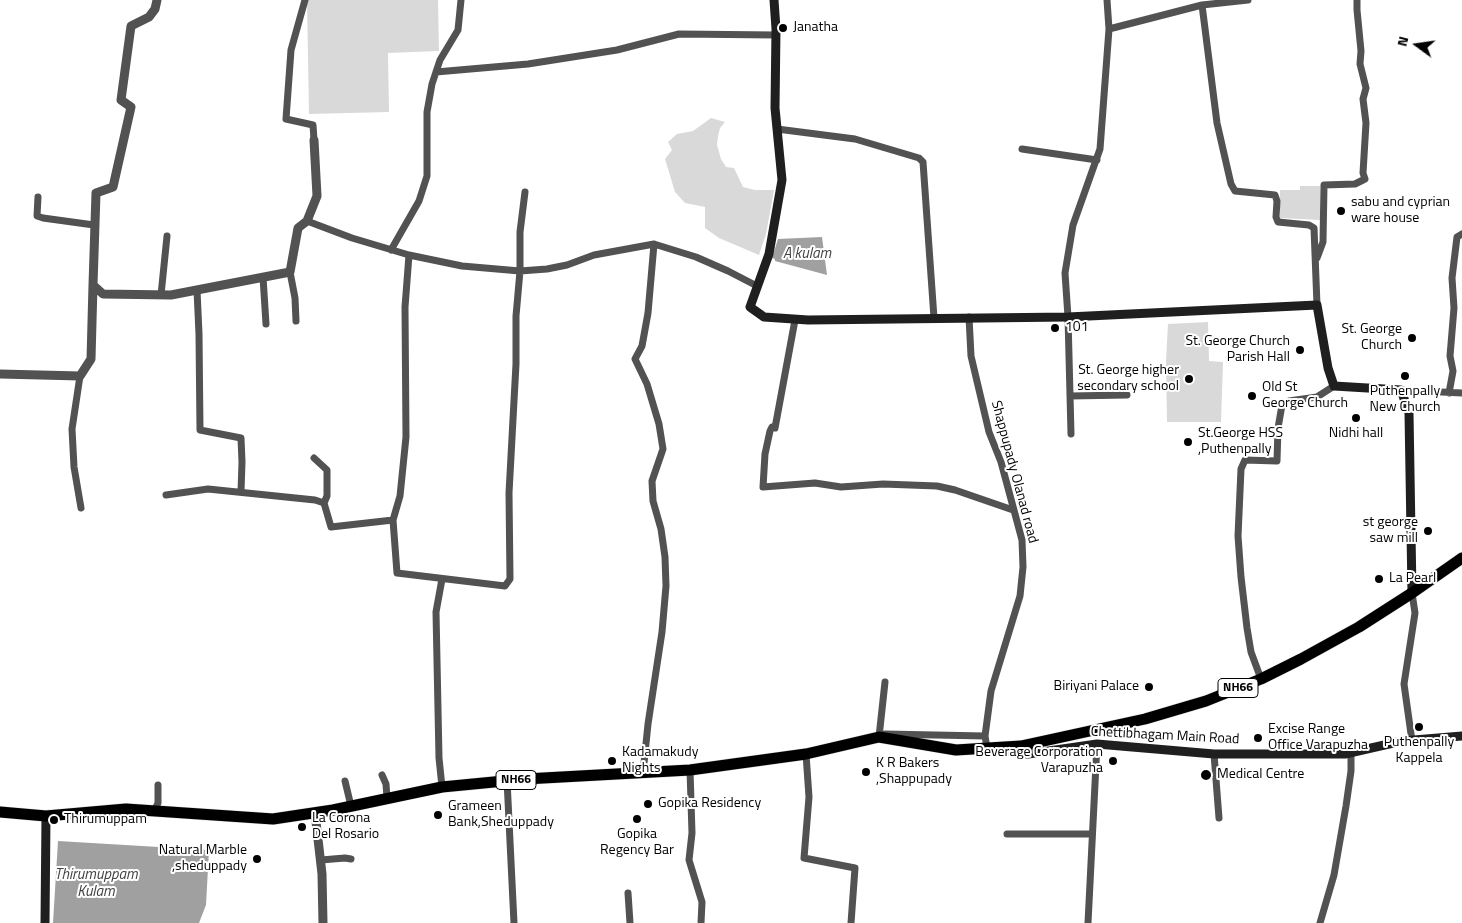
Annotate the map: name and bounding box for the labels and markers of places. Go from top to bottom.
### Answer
place label: Janatha [793,20,838,36]
marker: Janatha [777,22,789,34]
place label: sabu and cyprian ware house [1351,195,1450,228]
marker: sabu and cyprian ware house [1335,205,1347,217]
place label: 101 [1065,320,1089,336]
marker: 101 [1049,322,1061,334]
place label: St. George Church [1341,322,1402,354]
marker: St. George Church [1406,332,1418,344]
place label: St. George Church Parish Hall [1185,334,1290,367]
marker: St. George Church Parish Hall [1294,344,1306,356]
place label: St. George higher secondary school [1077,363,1179,396]
marker: Puthenpally New Church [1399,370,1411,382]
marker: St. George higher secondary school [1183,373,1195,385]
place label: Old St George Church [1262,380,1348,412]
place label: Puthenpally New Church [1369,384,1441,417]
marker: Old St George Church [1246,390,1258,402]
marker: Nidhi hall [1350,412,1362,424]
place label: St.George HSS ,Puthenpally [1198,426,1283,458]
place label: Nidhi hall [1329,426,1383,442]
marker: St.George HSS ,Puthenpally [1182,436,1194,448]
place label: st george saw mill [1363,515,1418,548]
marker: st george saw mill [1422,525,1434,537]
place label: La Pearl [1389,571,1436,587]
marker: La Pearl [1373,573,1385,585]
place label: Biriyani Palace [1054,679,1139,695]
marker: Biriyani Palace [1143,681,1155,693]
marker: Puthenpally Kappela [1413,721,1425,733]
place label: Excise Range Office Varapuzha [1268,722,1368,754]
marker: Excise Range Office Varapuzha [1252,732,1264,744]
place label: Puthenpally Kappela [1384,735,1454,768]
place label: Kadamakudy Nights [622,745,698,778]
place label: Beverage Corporation Varapuzha [975,745,1103,778]
marker: Kadamakudy Nights [606,755,618,767]
marker: Beverage Corporation Varapuzha [1107,755,1119,767]
place label: K R Bakers ,Shappupady [876,756,952,789]
marker: K R Bakers ,Shappupady [860,766,872,778]
place label: Medical Centre [1217,767,1304,783]
marker: Medical Centre [1199,768,1213,782]
place label: Gopika Residency [658,796,761,812]
marker: Gopika Residency [642,798,654,810]
place label: Grameen Bank,Sheduppady [448,799,554,832]
marker: Grameen Bank,Sheduppady [432,809,444,821]
place label: La Corona Del Rosario [312,811,379,844]
place label: Thirumuppam [64,812,147,828]
marker: Gopika Regency Bar [631,813,643,825]
marker: Thirumuppam [48,814,60,826]
marker: La Corona Del Rosario [296,821,308,833]
place label: Gopika Regency Bar [600,827,674,860]
place label: Natural Marble ,sheduppady [159,843,247,876]
marker: Natural Marble ,sheduppady [251,853,263,865]

